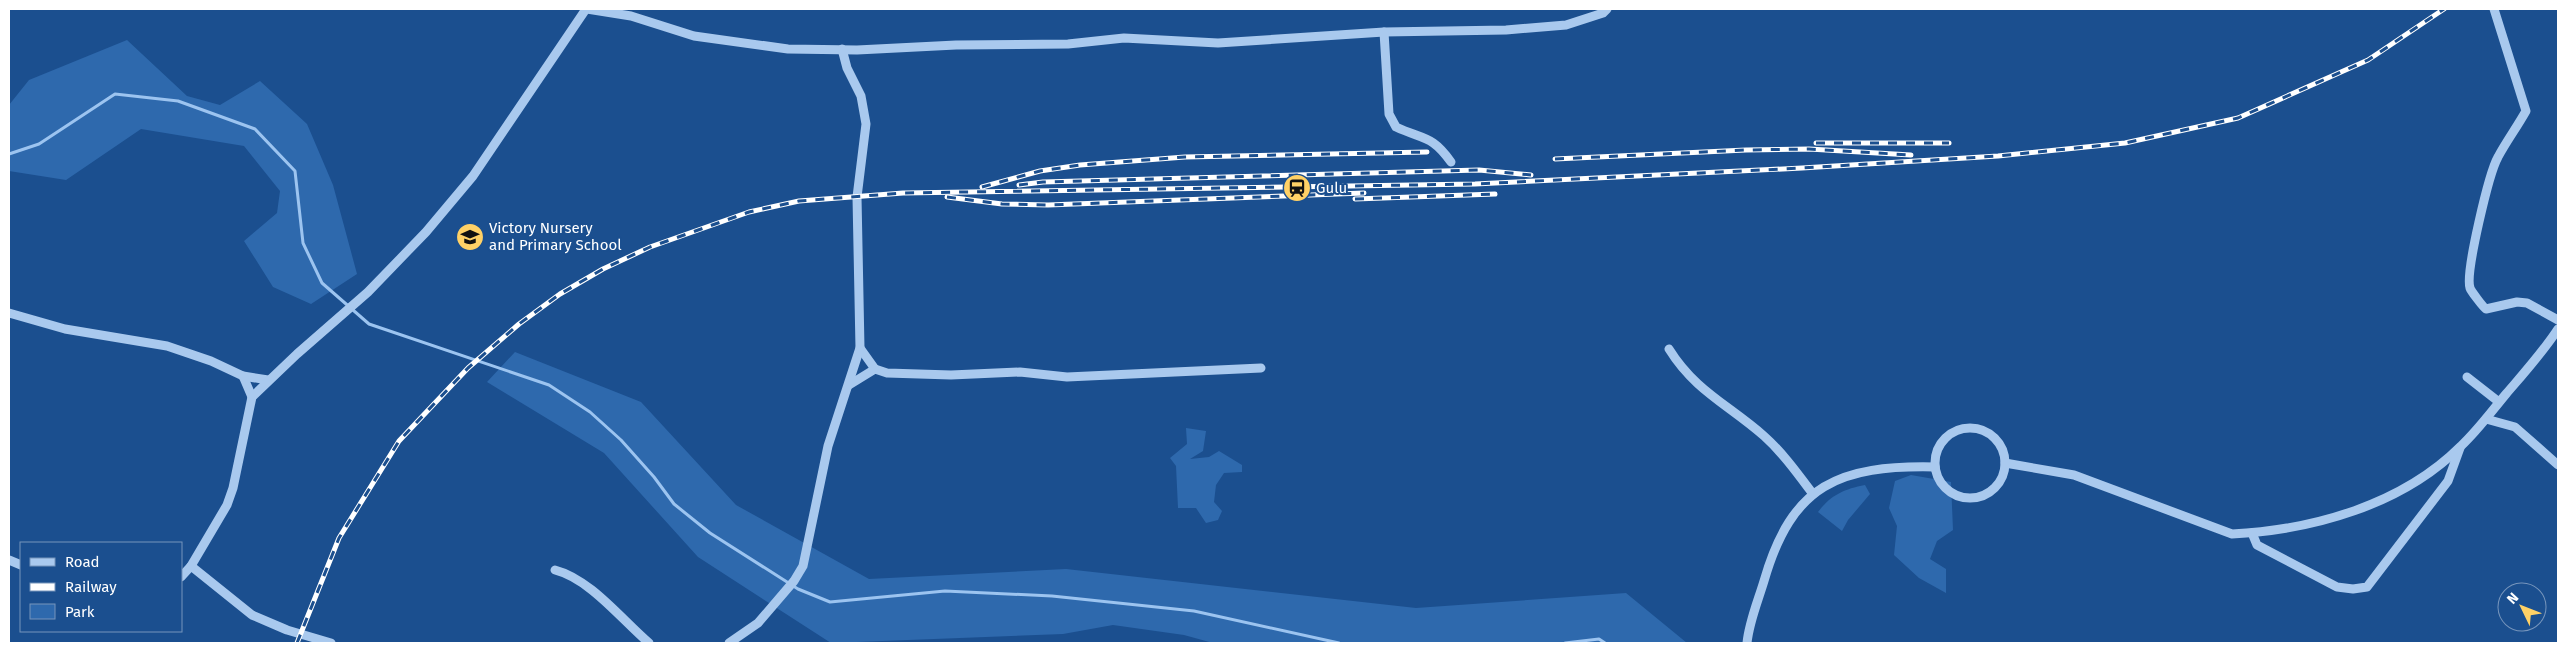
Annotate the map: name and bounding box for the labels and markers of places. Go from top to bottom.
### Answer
station icon: Gulu [1282,173,1312,203]
place label: Gulu [1316,179,1347,197]
place label: Victory Nursery and Primary School [489,219,622,254]
school or university icon: Victory Nursery and Primary School [455,222,485,252]

